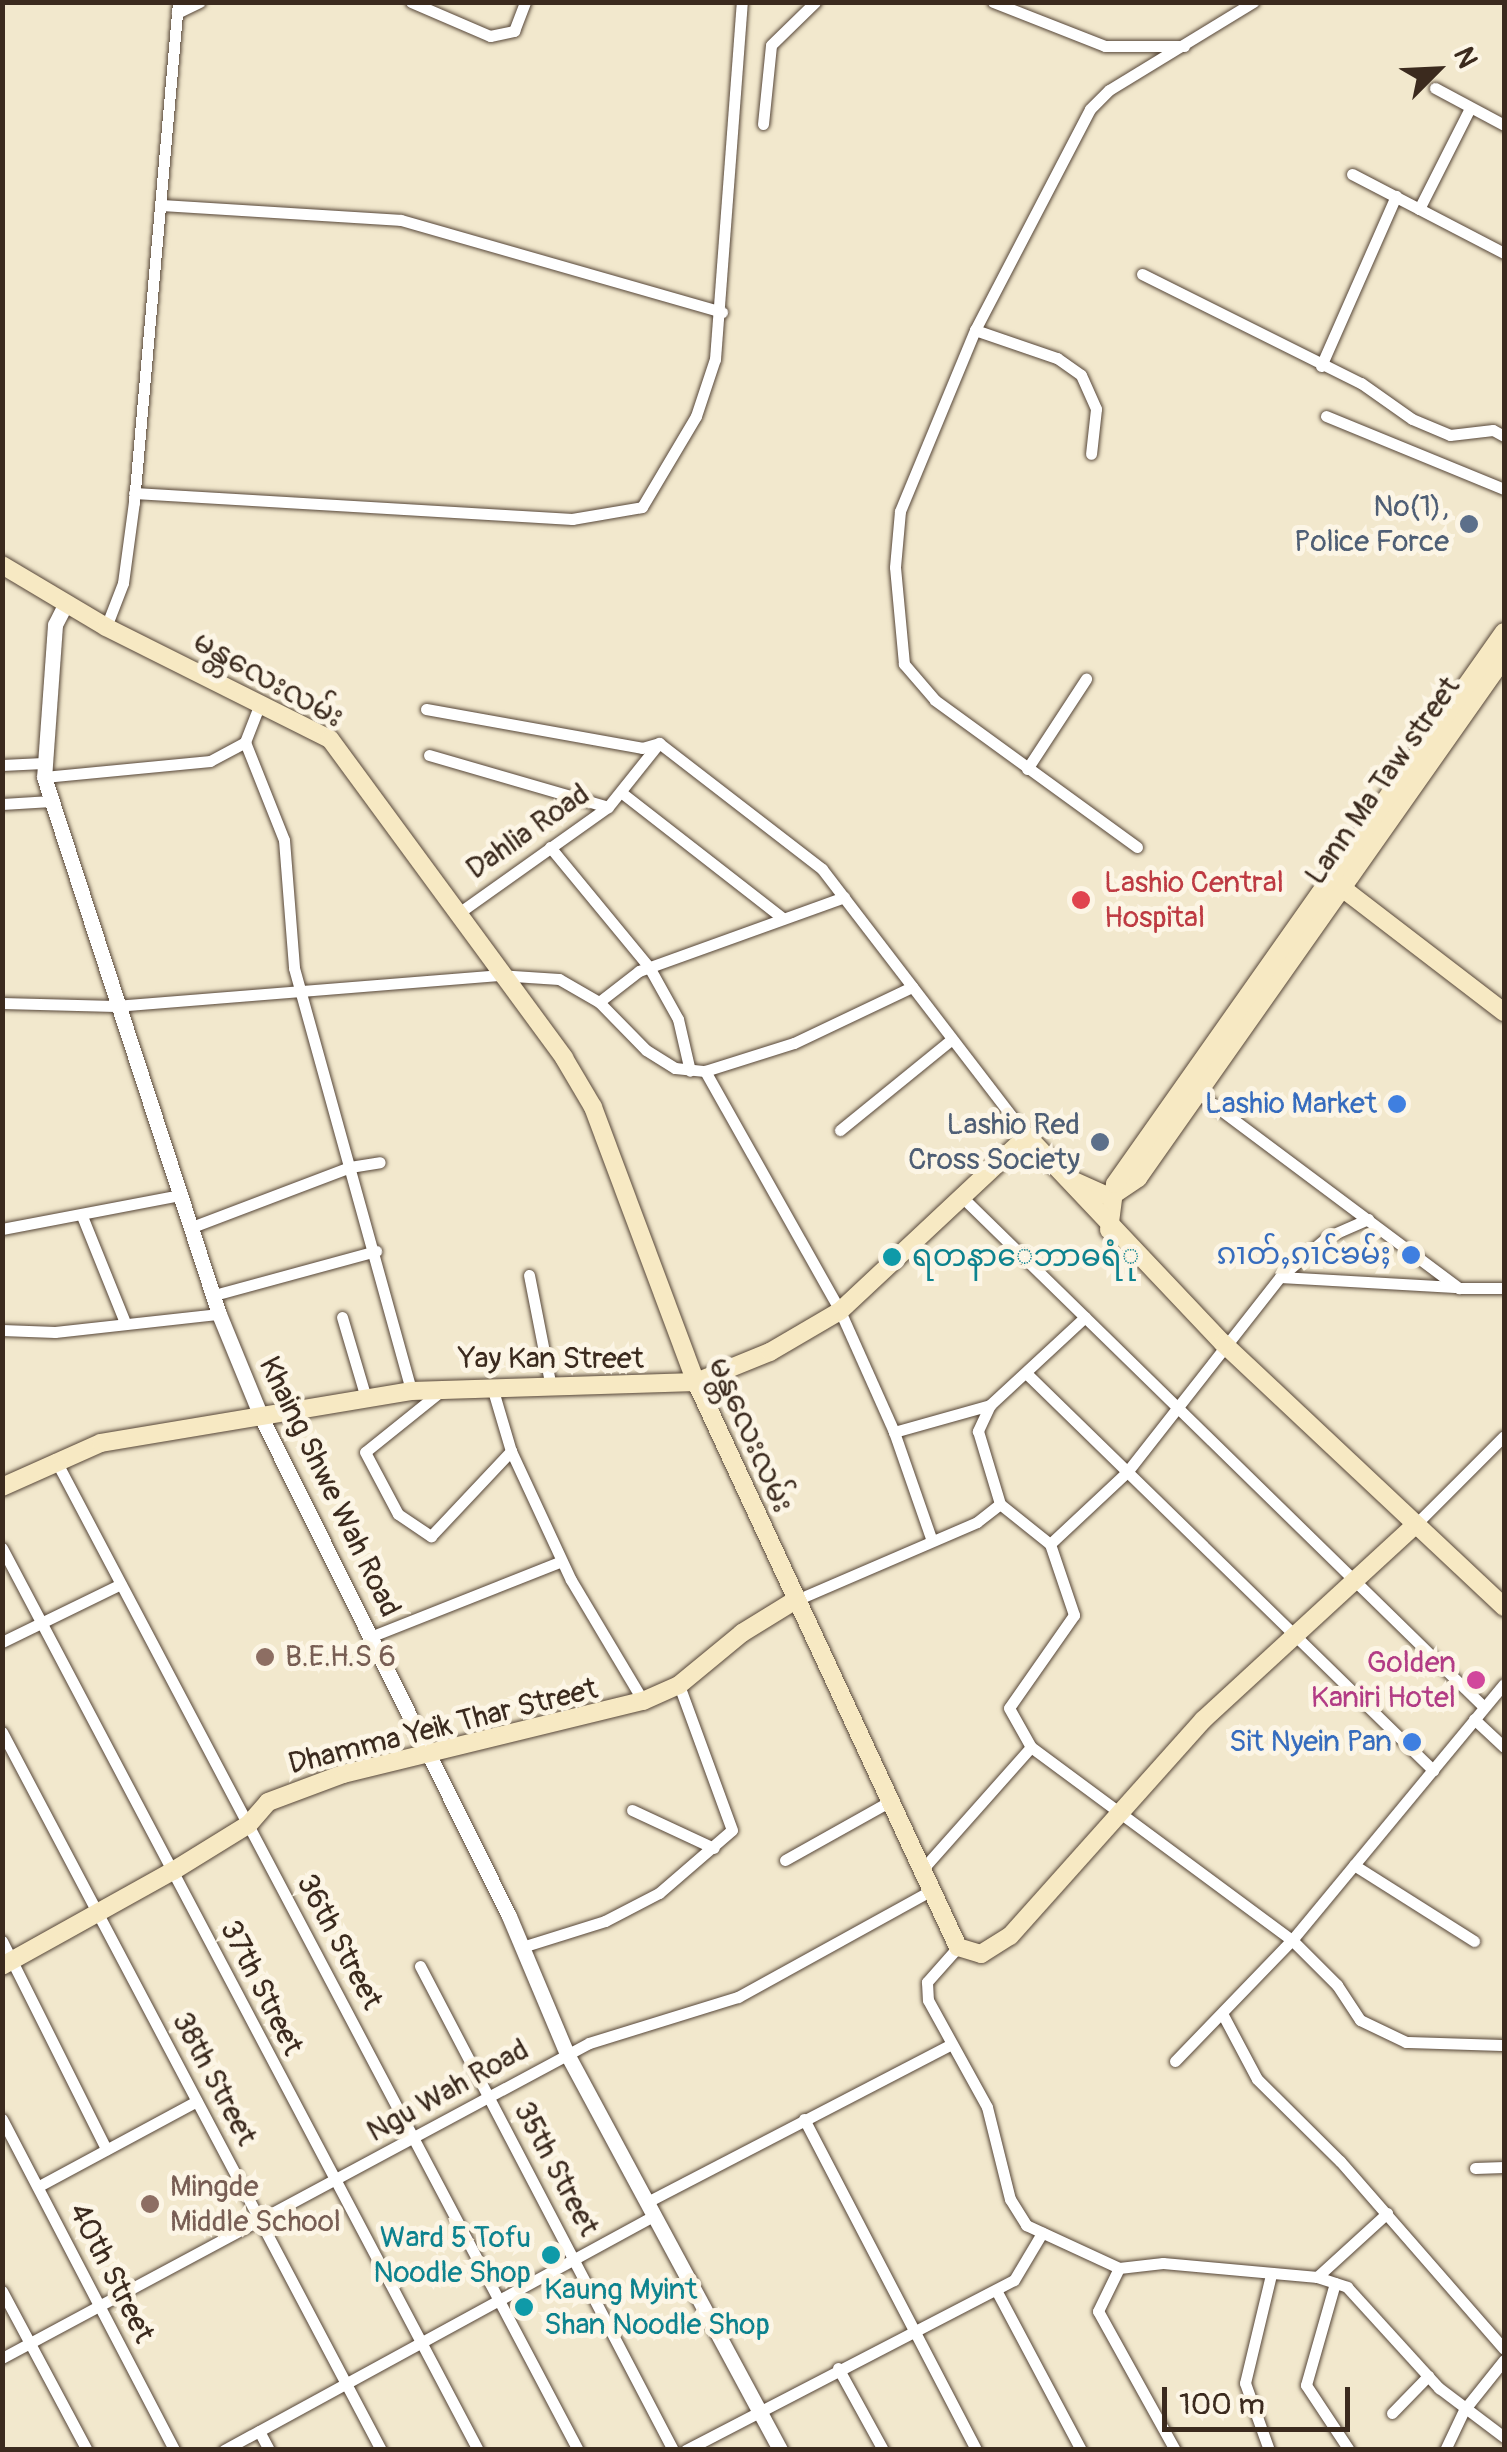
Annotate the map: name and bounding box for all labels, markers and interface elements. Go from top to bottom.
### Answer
north arrow [1387,20,1487,120]
text: N [1445,42,1485,73]
place label: No(1), Police Force [1294,489,1449,560]
marker: No(1), Police Force [1458,513,1480,535]
street label: မန္တလေးလမ်း [187,624,349,736]
street label: Lann Ma Taw street [1298,670,1468,892]
street label: Dahlia Road [460,777,596,887]
place label: Lashio Central Hospital [1104,865,1284,936]
marker: Lashio Central Hospital [1068,887,1094,913]
place label: Lashio Market [1205,1086,1377,1122]
marker: Lashio Market [1386,1093,1408,1115]
place label: Lashio Red Cross Society [908,1107,1080,1178]
marker: Lashio Red Cross Society [1089,1131,1111,1153]
place label: ၵၢတ်ႇၵၢင်ၶမ်ႈ [1216,1237,1391,1273]
place label: ရတနာေဘာဓရံု [912,1239,1140,1275]
marker: ၵၢတ်ႇၵၢင်ၶမ်ႈ [1400,1244,1422,1266]
marker: ရတနာေဘာဓရံု [881,1246,903,1268]
street label: Yay Kan Street [458,1341,644,1377]
street label: Khaing Shwe Wah Road [250,1351,408,1623]
street label: မန္တလေးလမ်း [700,1352,800,1518]
place label: B.E.H.S 6 [285,1639,396,1675]
place label: Golden Kaniri Hotel [1311,1645,1456,1716]
marker: B.E.H.S 6 [254,1646,276,1668]
marker: Golden Kaniri Hotel [1465,1669,1487,1691]
street label: Dhamma Yeik Thar Street [285,1671,601,1783]
place label: Sit Nyein Pan [1229,1724,1392,1760]
marker: Sit Nyein Pan [1401,1731,1423,1753]
street label: 36th Street [288,1868,390,2016]
street label: 37th Street [212,1914,310,2062]
street label: 38th Street [164,2006,264,2152]
street label: Ngu Wah Road [361,2032,535,2150]
street label: 35th Street [506,2096,606,2242]
place label: Mingde Middle School [170,2169,341,2240]
marker: Mingde Middle School [139,2193,161,2215]
street label: 40th Street [60,2197,162,2349]
place label: Ward 5 Tofu Noodle Shop [373,2220,531,2290]
marker: Ward 5 Tofu Noodle Shop [540,2244,562,2266]
place label: Kaung Myint Shan Noodle Shop [544,2272,770,2342]
marker: Kaung Myint Shan Noodle Shop [513,2296,535,2318]
scale bar [1167,2367,1354,2429]
text: 100 m [1179,2386,1265,2423]

